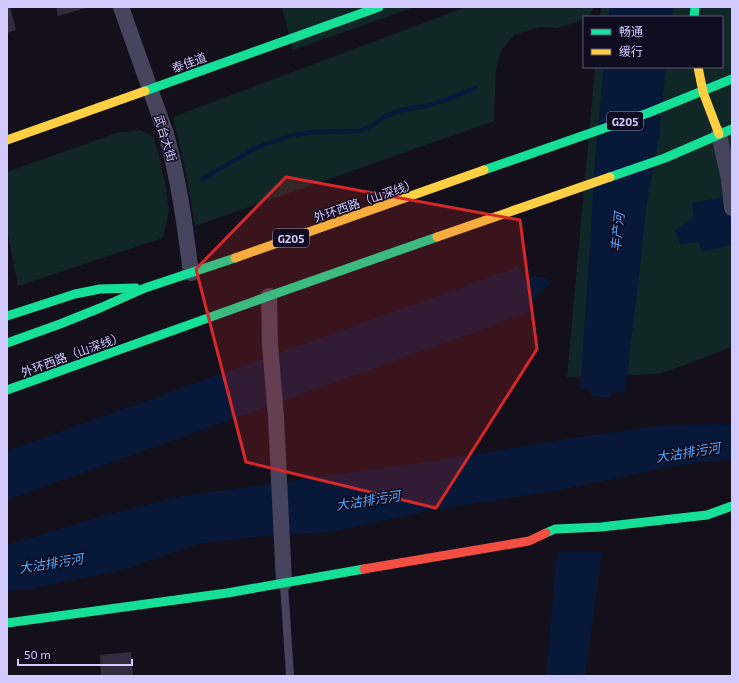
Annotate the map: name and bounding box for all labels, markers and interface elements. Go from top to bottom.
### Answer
legend [583,16,723,68]
text: 畅通 [619,24,643,38]
text: 缓行 [619,44,643,58]
street label: 泰佳道 [170,49,208,75]
road number: G205 [607,112,643,130]
street label: 武台大街 [152,113,180,163]
street label: 外环西路（山深线） [312,176,418,224]
water label: 丰产河 [607,209,627,252]
road number: G205 [273,229,309,247]
street label: 外环西路（山深线） [19,329,125,379]
water label: 大沽排污河 [655,439,724,465]
water label: 大沽排污河 [335,487,404,513]
water label: 大沽排污河 [18,550,87,576]
scale bar [18,641,132,667]
text: 50 m [24,647,51,661]

